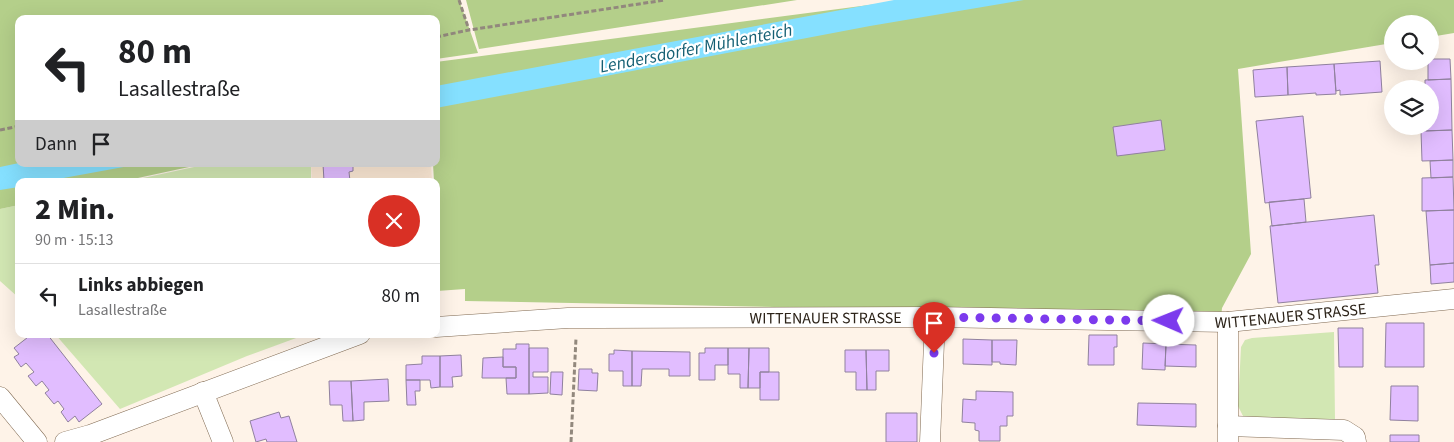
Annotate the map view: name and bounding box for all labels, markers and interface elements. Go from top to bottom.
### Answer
map controls [1384,15,1439,135]
button: search [1384,15,1439,70]
water label: Lendersdorfer Mühlenteich [598,18,795,79]
text: 80 m [118,27,192,77]
icon: left [35,35,100,100]
text: Lasallestraße [118,73,240,105]
button: layers [1384,80,1439,135]
icon: arrive [87,130,115,158]
text: Dann [35,131,77,158]
text: 2 Min. [35,188,115,231]
button: close [368,195,420,247]
text: 90 m · 15:13 [35,229,114,251]
text: Links abbiegen [78,272,204,299]
icon: left [35,282,63,310]
text: 80 m [382,283,420,310]
position arrow [1142,294,1194,346]
street label: WITTENAUER STRASSE [1214,298,1367,334]
text: Lasallestraße [78,299,167,321]
pin [913,302,955,353]
street label: WITTENAUER STRASSE [750,307,902,330]
icon: arrive [920,309,948,337]

